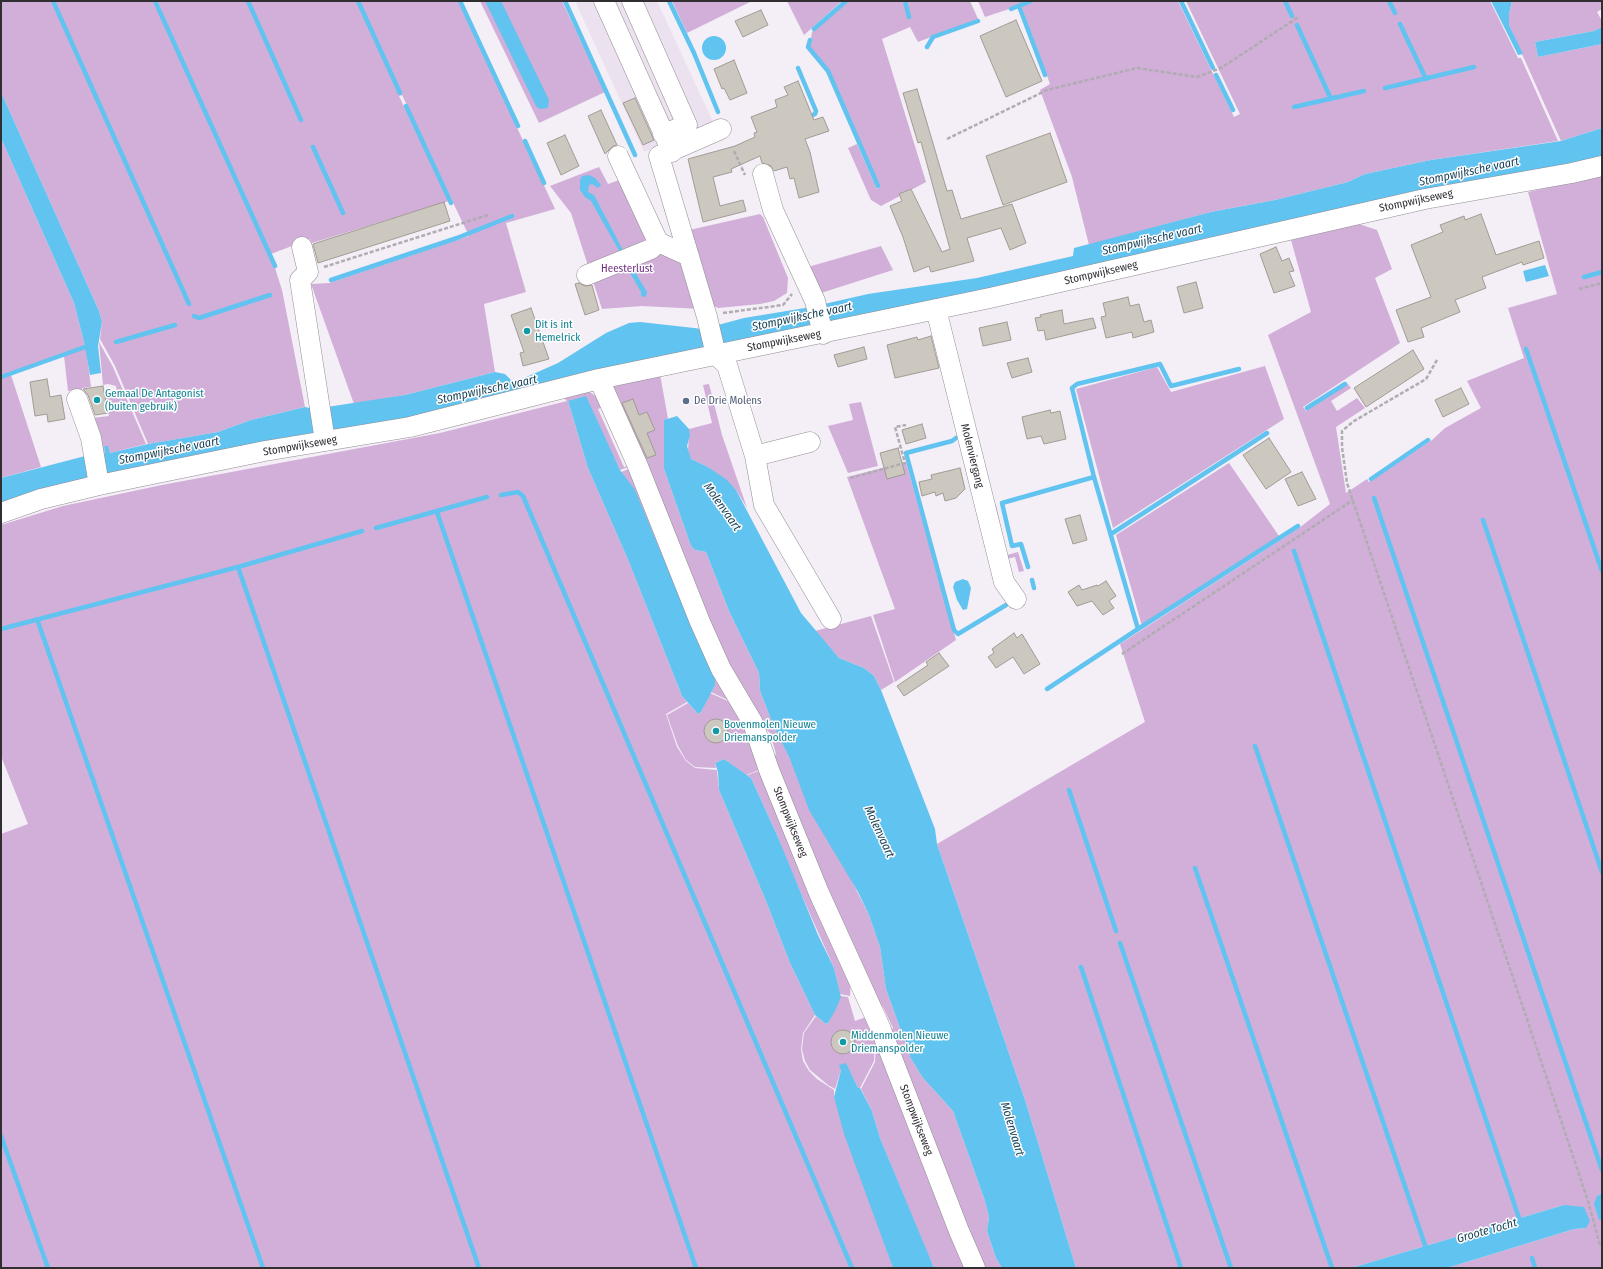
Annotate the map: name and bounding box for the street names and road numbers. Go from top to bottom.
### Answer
street label: Stompwijkseweg [1378,187,1454,215]
street label: Stompwijkseweg [1063,258,1139,288]
street label: Stompwijkseweg [746,327,822,355]
street label: Molenviergang [958,423,986,489]
street label: Stompwijkseweg [262,433,338,459]
street label: Stompwijkseweg [770,785,810,859]
street label: Stompwijkseweg [896,1083,936,1157]

